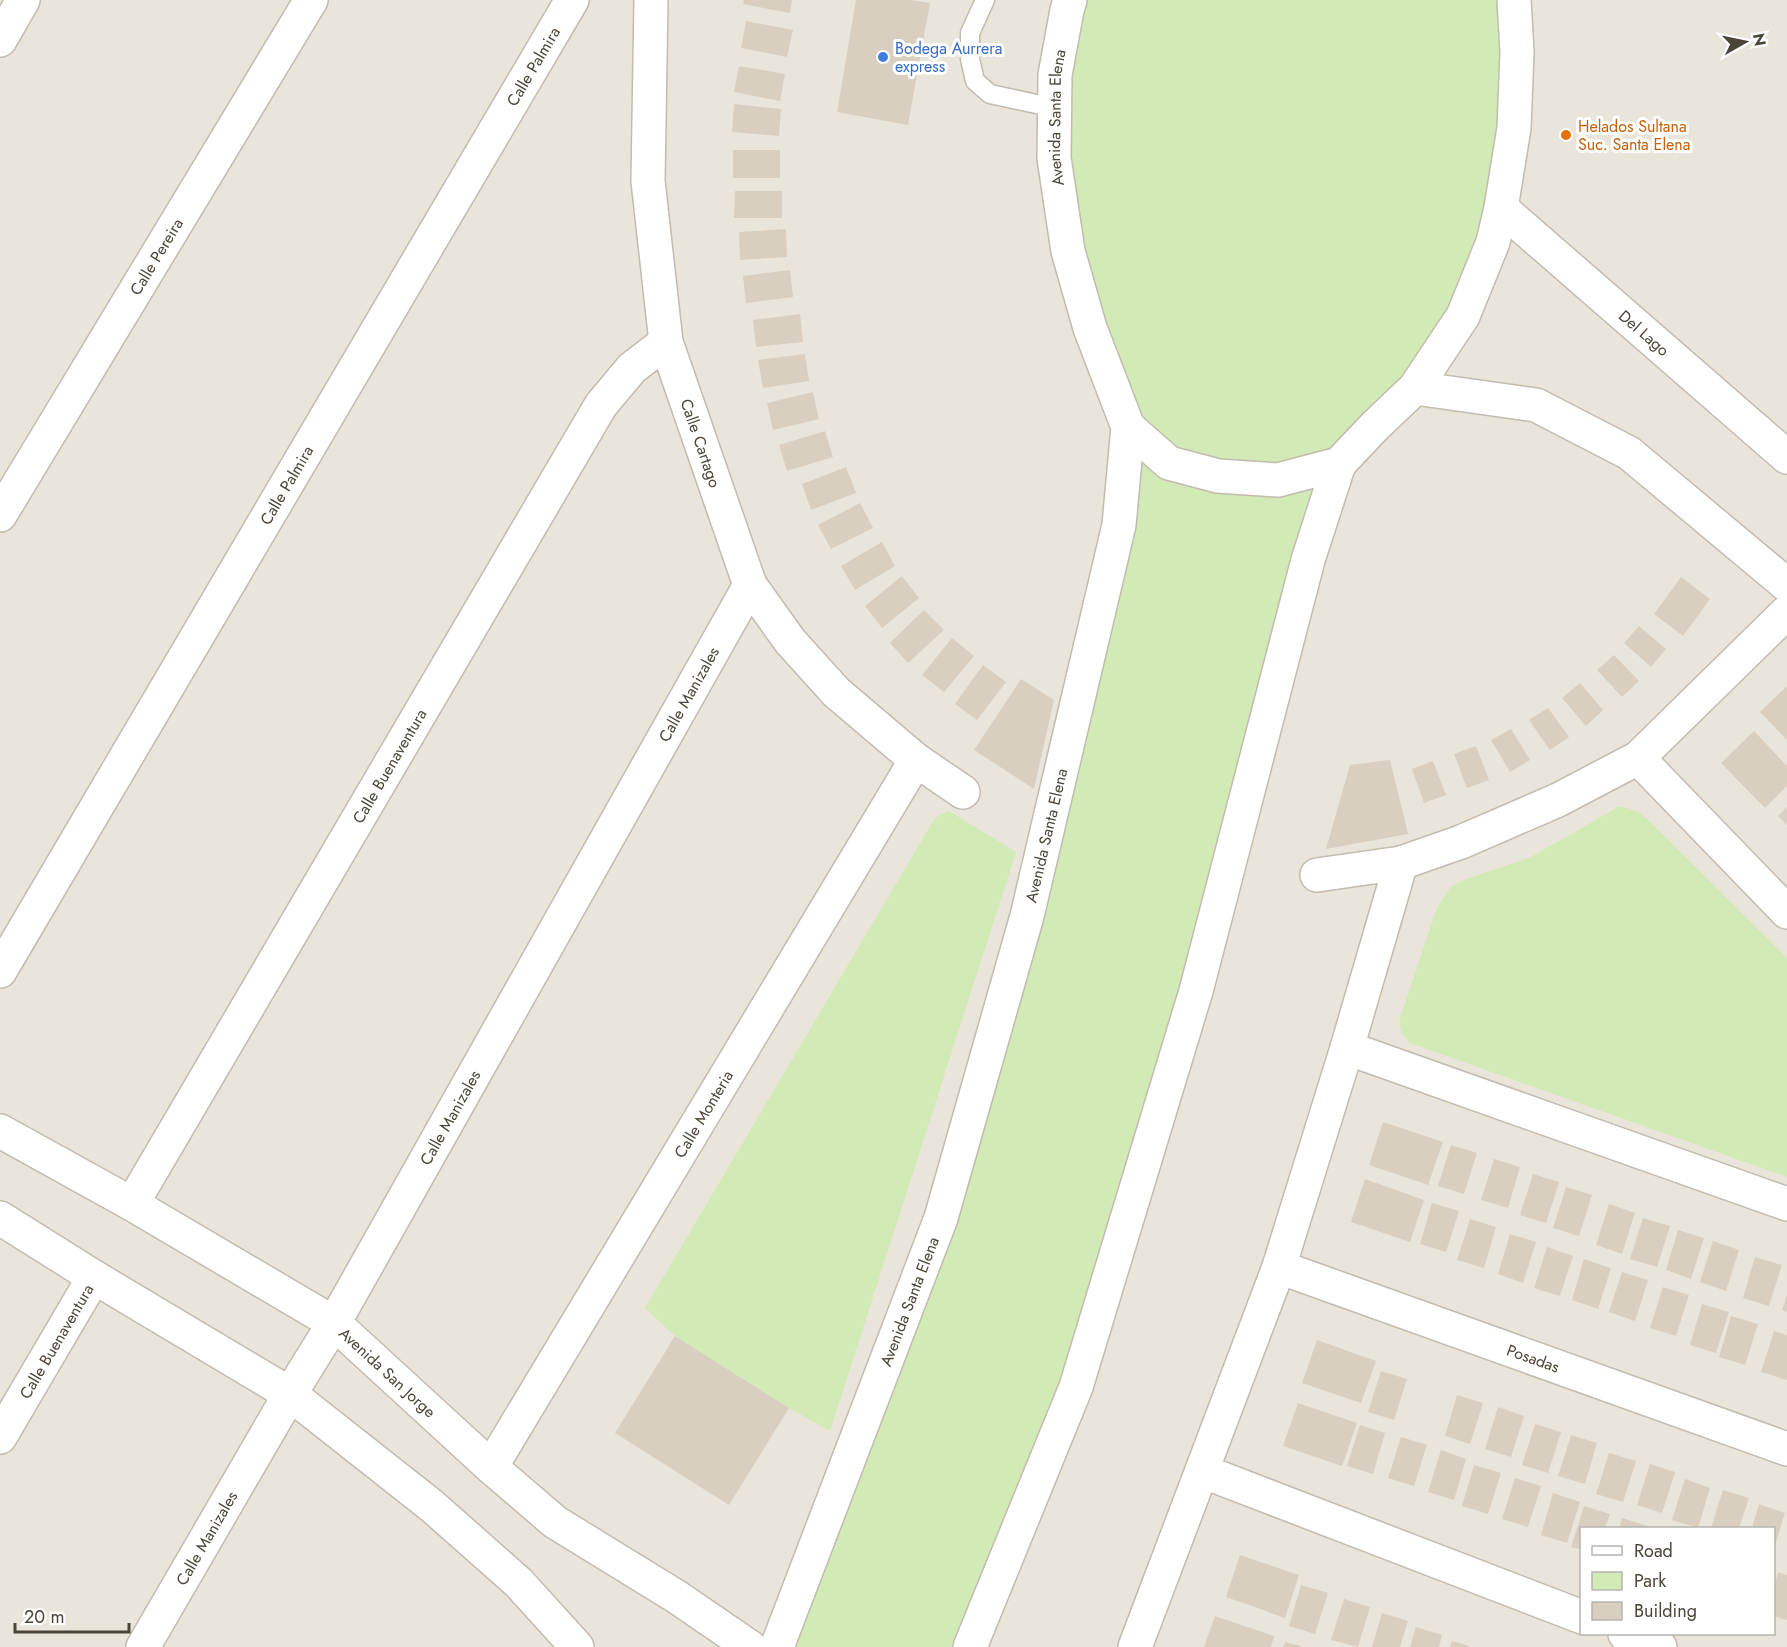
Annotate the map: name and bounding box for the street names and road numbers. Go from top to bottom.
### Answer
street label: Calle Palmira [501,23,566,111]
street label: Avenida Santa Elena [1043,47,1072,187]
street label: Calle Pereira [124,214,189,300]
street label: Del Lago [1614,305,1674,362]
street label: Calle Cartago [674,396,727,491]
street label: Calle Palmira [254,441,319,529]
street label: Calle Manizales [653,643,725,746]
street label: Calle Buenaventura [347,704,432,828]
street label: Avenida Santa Elena [1020,766,1073,905]
street label: Calle Manizales [414,1066,486,1170]
street label: Calle Monteria [668,1066,739,1162]
street label: Avenida Santa Elena [874,1233,945,1370]
street label: Calle Buenaventura [14,1280,99,1403]
street label: Avenida San Jorge [334,1322,441,1423]
street label: Posadas [1503,1339,1563,1379]
street label: Calle Manizales [170,1487,243,1590]

